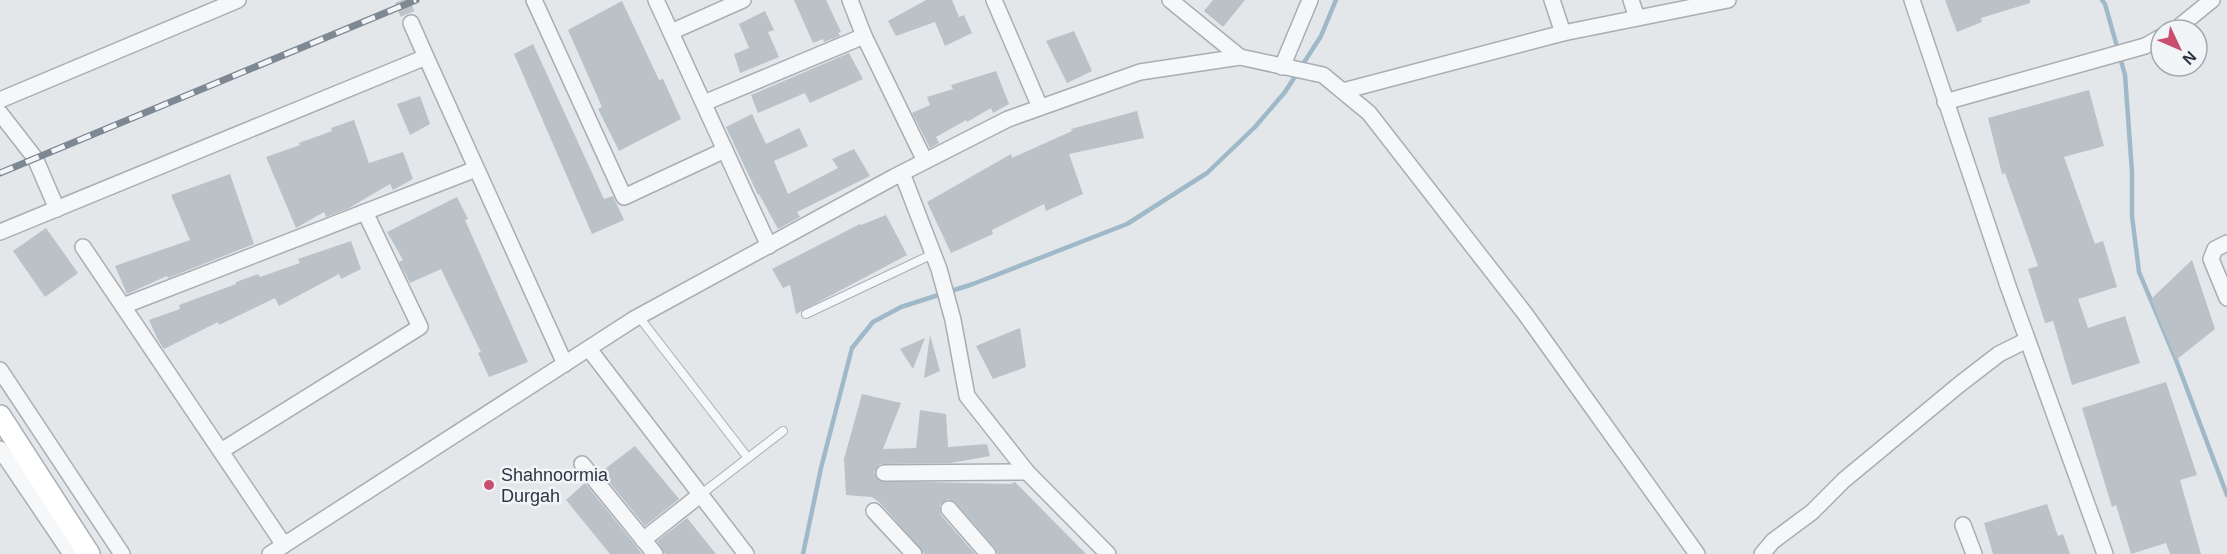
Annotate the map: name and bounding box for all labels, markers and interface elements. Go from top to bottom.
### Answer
north arrow [2149,18,2209,78]
text: N [2179,48,2200,68]
place label: Shahnoormia Durgah [501,465,609,506]
marker: Shahnoormia Durgah [482,478,496,492]

